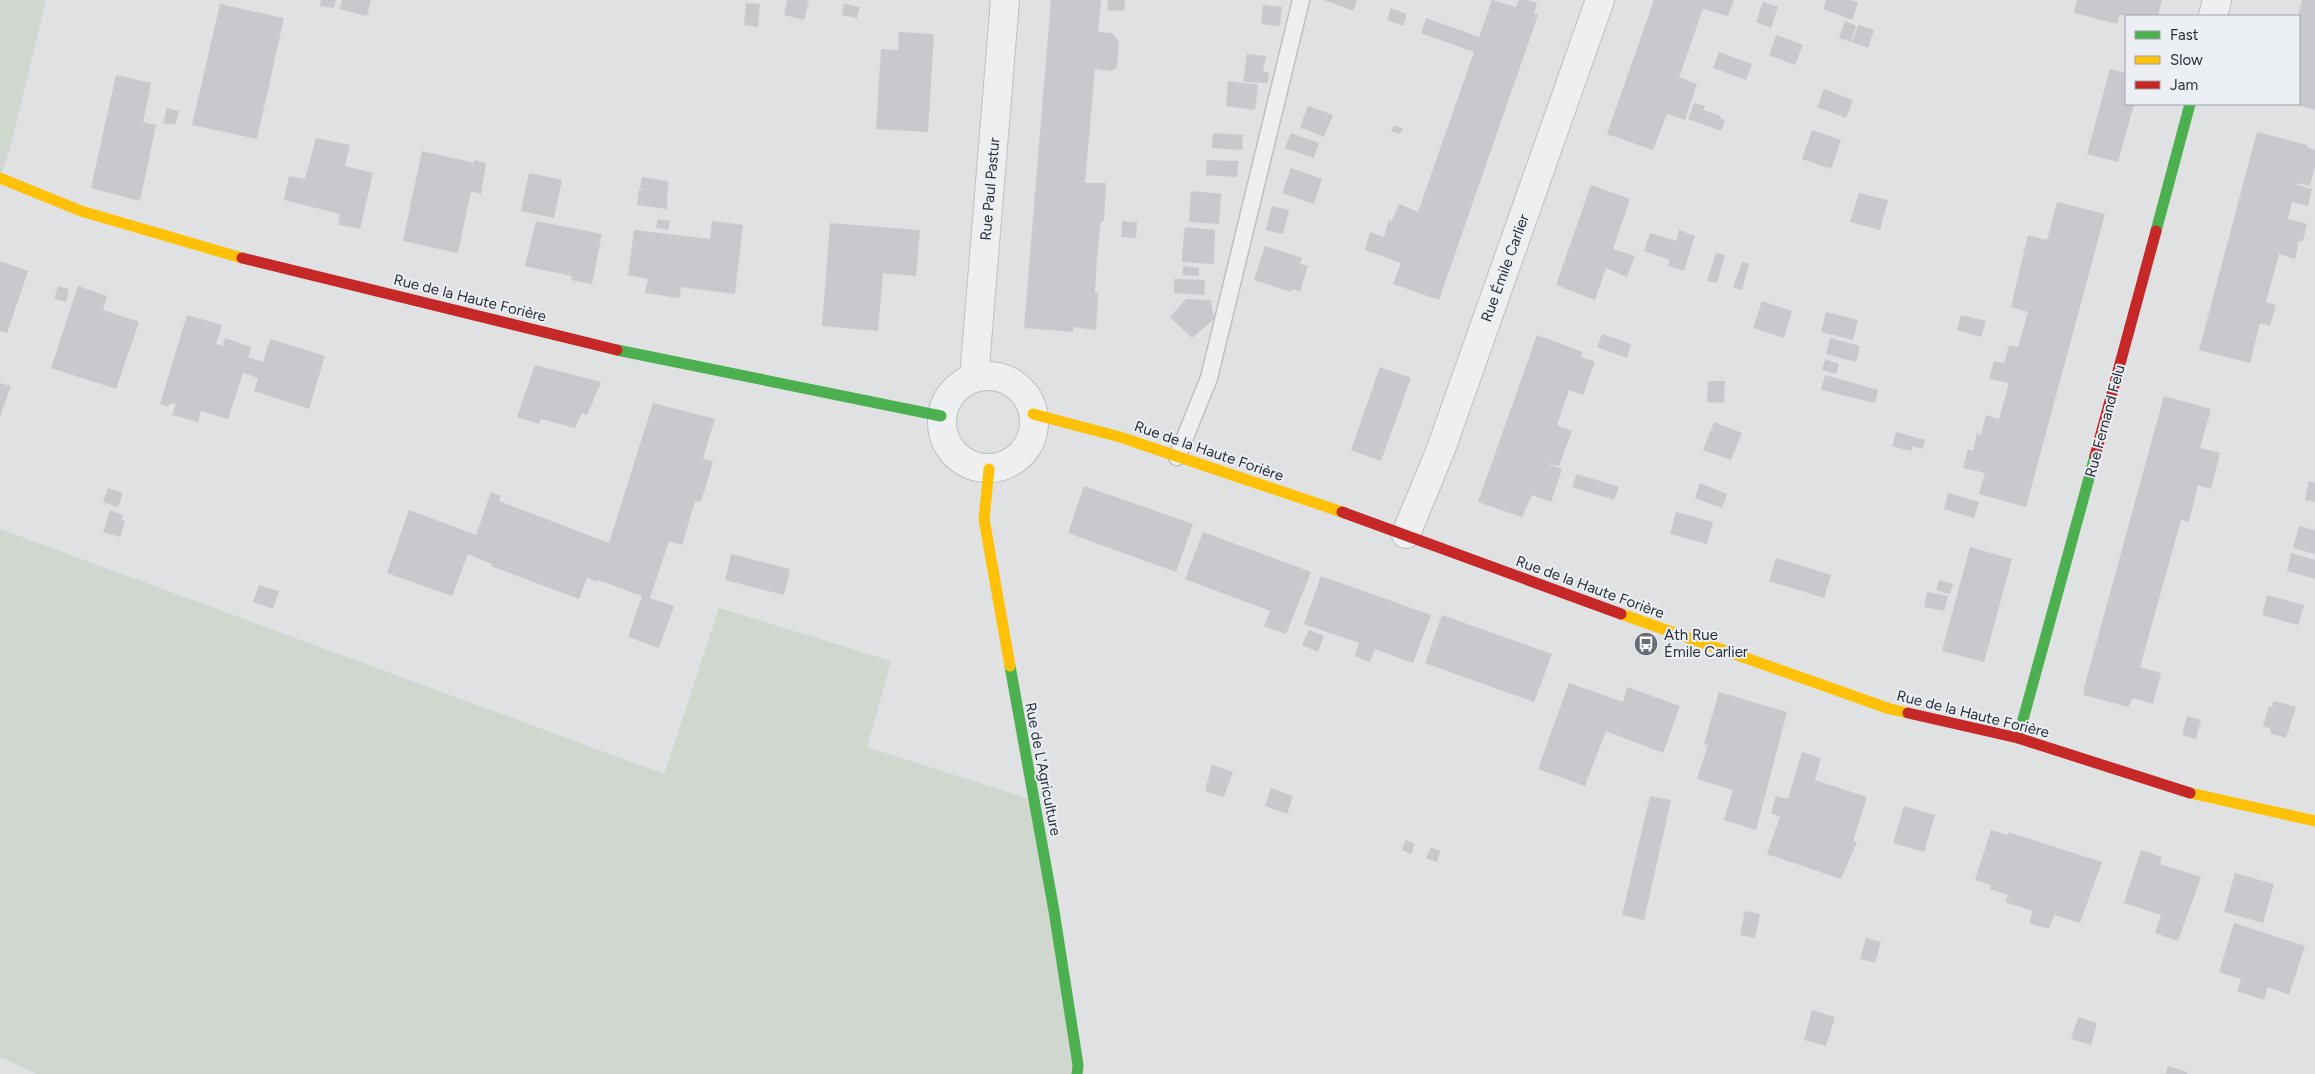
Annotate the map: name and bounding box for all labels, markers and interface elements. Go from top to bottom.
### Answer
legend [2125,15,2300,105]
text: Fast [2170,26,2199,44]
text: Slow [2170,51,2203,69]
text: Jam [2170,76,2198,94]
street label: Rue Paul Pastur [977,137,1003,241]
street label: Rue Émile Carlier [1477,212,1533,324]
street label: Rue de la Haute Forière [392,270,548,326]
street label: Rue Fernand Felu [2081,363,2129,479]
street label: Rue de la Haute Forière [1132,417,1286,485]
street label: Rue de la Haute Forière [1513,552,1667,622]
place label: Ath Rue Émile Carlier [1664,626,1748,661]
bus stop icon: Ath Rue Émile Carlier [1633,631,1659,657]
street label: Rue de la Haute Forière [1895,686,2051,742]
street label: Rue de L'Agriculture [1021,701,1065,837]

